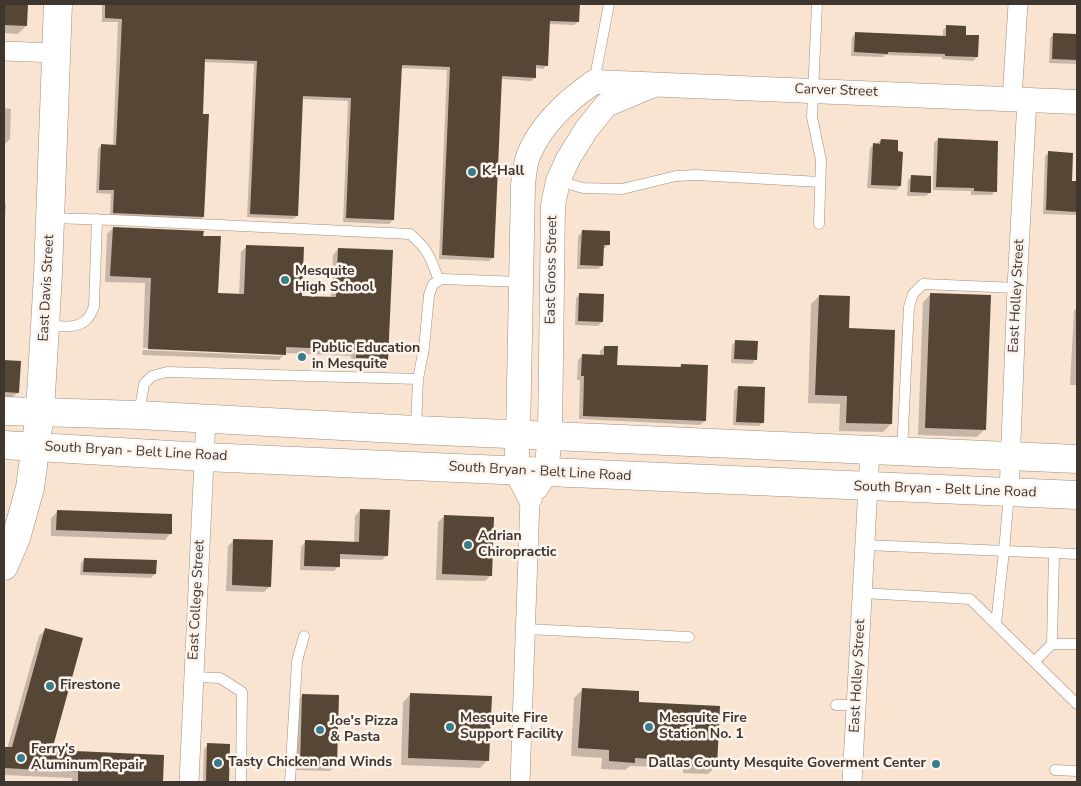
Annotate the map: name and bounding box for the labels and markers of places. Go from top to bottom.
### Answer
place label: K-Hall [482,164,524,180]
marker: K-Hall [466,166,478,178]
place label: Mesquite High School [295,264,374,296]
marker: Mesquite High School [279,274,291,286]
place label: Public Education in Mesquite [312,341,420,374]
marker: Public Education in Mesquite [296,351,308,363]
place label: Adrian Chiropractic [478,529,556,562]
marker: Adrian Chiropractic [462,539,474,551]
place label: Firestone [60,678,120,694]
marker: Firestone [44,680,56,692]
place label: Mesquite Fire Support Facility [460,711,563,744]
place label: Mesquite Fire Station No. 1 [659,711,747,744]
place label: Joe's Pizza & Pasta [330,714,398,746]
marker: Mesquite Fire Support Facility [444,721,456,733]
marker: Mesquite Fire Station No. 1 [643,721,655,733]
marker: Joe's Pizza & Pasta [314,724,326,736]
place label: Ferry's Aluminum Repair [31,742,144,774]
marker: Ferry's Aluminum Repair [15,752,27,764]
place label: Tasty Chicken and Winds [228,755,392,771]
place label: Dallas County Mesquite Goverment Center [648,756,926,772]
marker: Tasty Chicken and Winds [212,757,224,769]
marker: Dallas County Mesquite Goverment Center [930,758,942,770]

